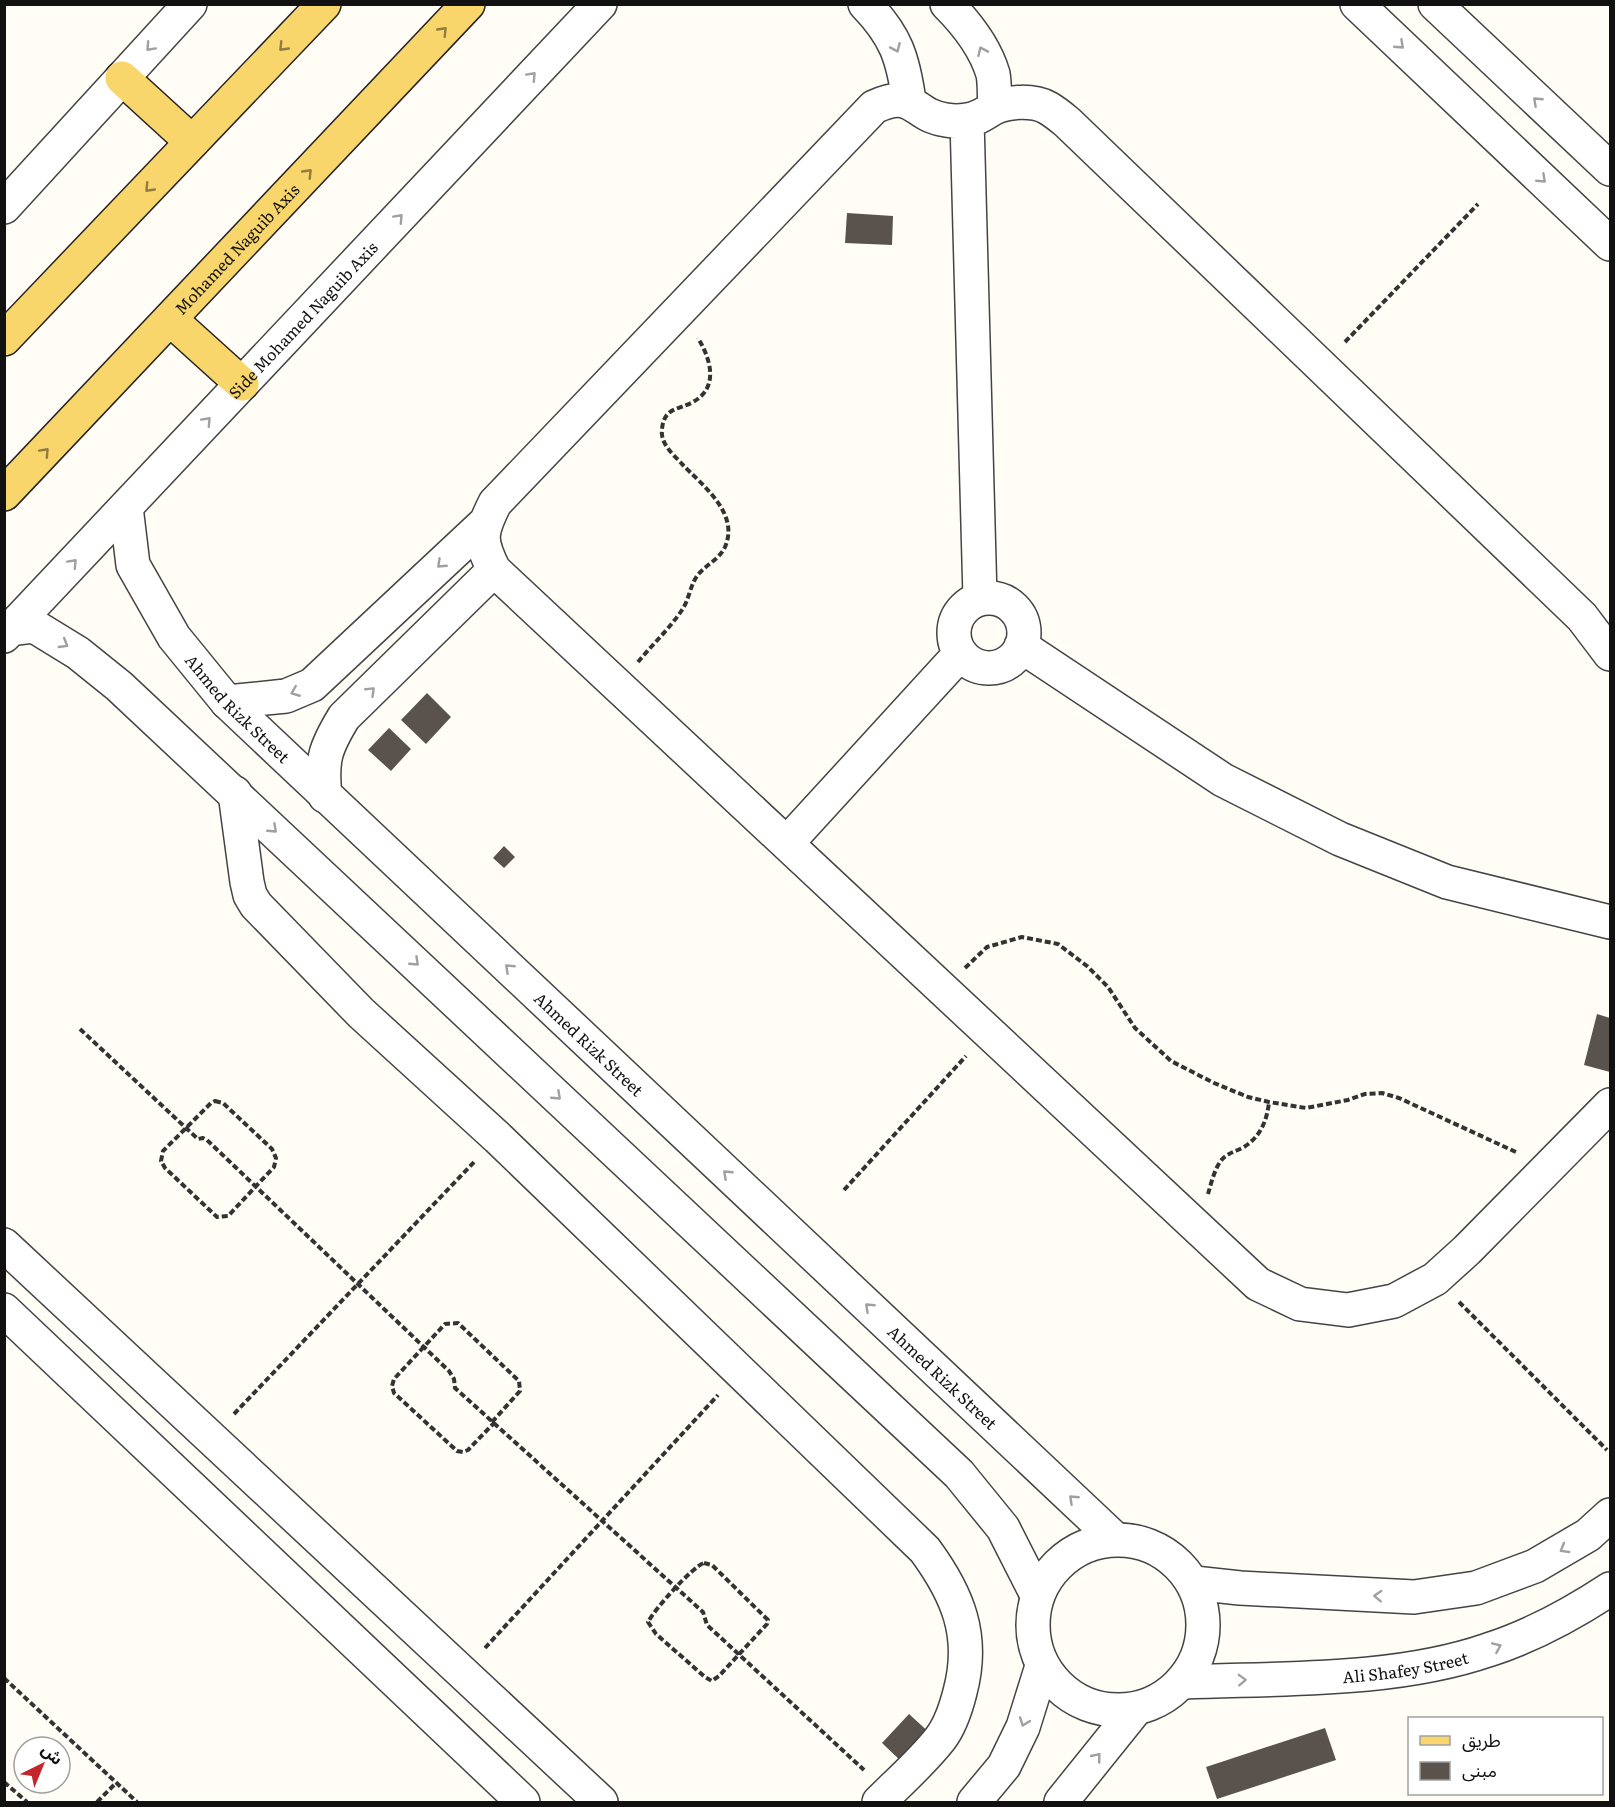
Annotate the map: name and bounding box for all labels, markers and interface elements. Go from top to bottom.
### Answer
one-way arrow [436,28,447,38]
one-way arrow [1393,37,1404,48]
one-way arrow [280,39,291,50]
one-way arrow [146,41,157,51]
one-way arrow [889,42,901,53]
one-way arrow [978,46,990,57]
one-way arrow [525,72,536,83]
one-way arrow [1533,97,1544,108]
one-way arrow [301,169,312,180]
one-way arrow [1534,171,1545,182]
street label: Mohamed Naguib Axis [168,178,304,319]
one-way arrow [145,180,156,191]
one-way arrow [391,214,402,225]
street label: Side Mohamed Naguib Axis [222,235,383,404]
one-way arrow [200,417,211,427]
one-way arrow [37,448,48,459]
one-way arrow [438,557,448,568]
one-way arrow [66,559,77,570]
one-way arrow [58,637,68,649]
street label: Ahmed Rizk Street [180,648,296,768]
one-way arrow [291,685,302,697]
one-way arrow [363,687,374,698]
one-way arrow [266,822,277,833]
one-way arrow [409,955,419,966]
one-way arrow [505,965,516,976]
street label: Ahmed Rizk Street [529,986,650,1101]
one-way arrow [551,1089,561,1100]
one-way arrow [724,1170,734,1181]
one-way arrow [866,1304,877,1315]
street label: Ahmed Rizk Street [883,1319,1003,1435]
one-way arrow [1069,1495,1080,1506]
one-way arrow [1559,1542,1570,1554]
one-way arrow [1373,1589,1382,1602]
one-way arrow [1490,1642,1501,1654]
street label: Ali Shafey Street [1342,1645,1471,1688]
one-way arrow [1238,1673,1247,1686]
one-way arrow [1019,1716,1032,1727]
legend [1408,1717,1603,1795]
text: طريق [1462,1726,1501,1753]
north arrow [12,1735,72,1795]
text: ش [37,1737,69,1770]
one-way arrow [1090,1753,1101,1764]
text: مبنى [1462,1756,1497,1783]

